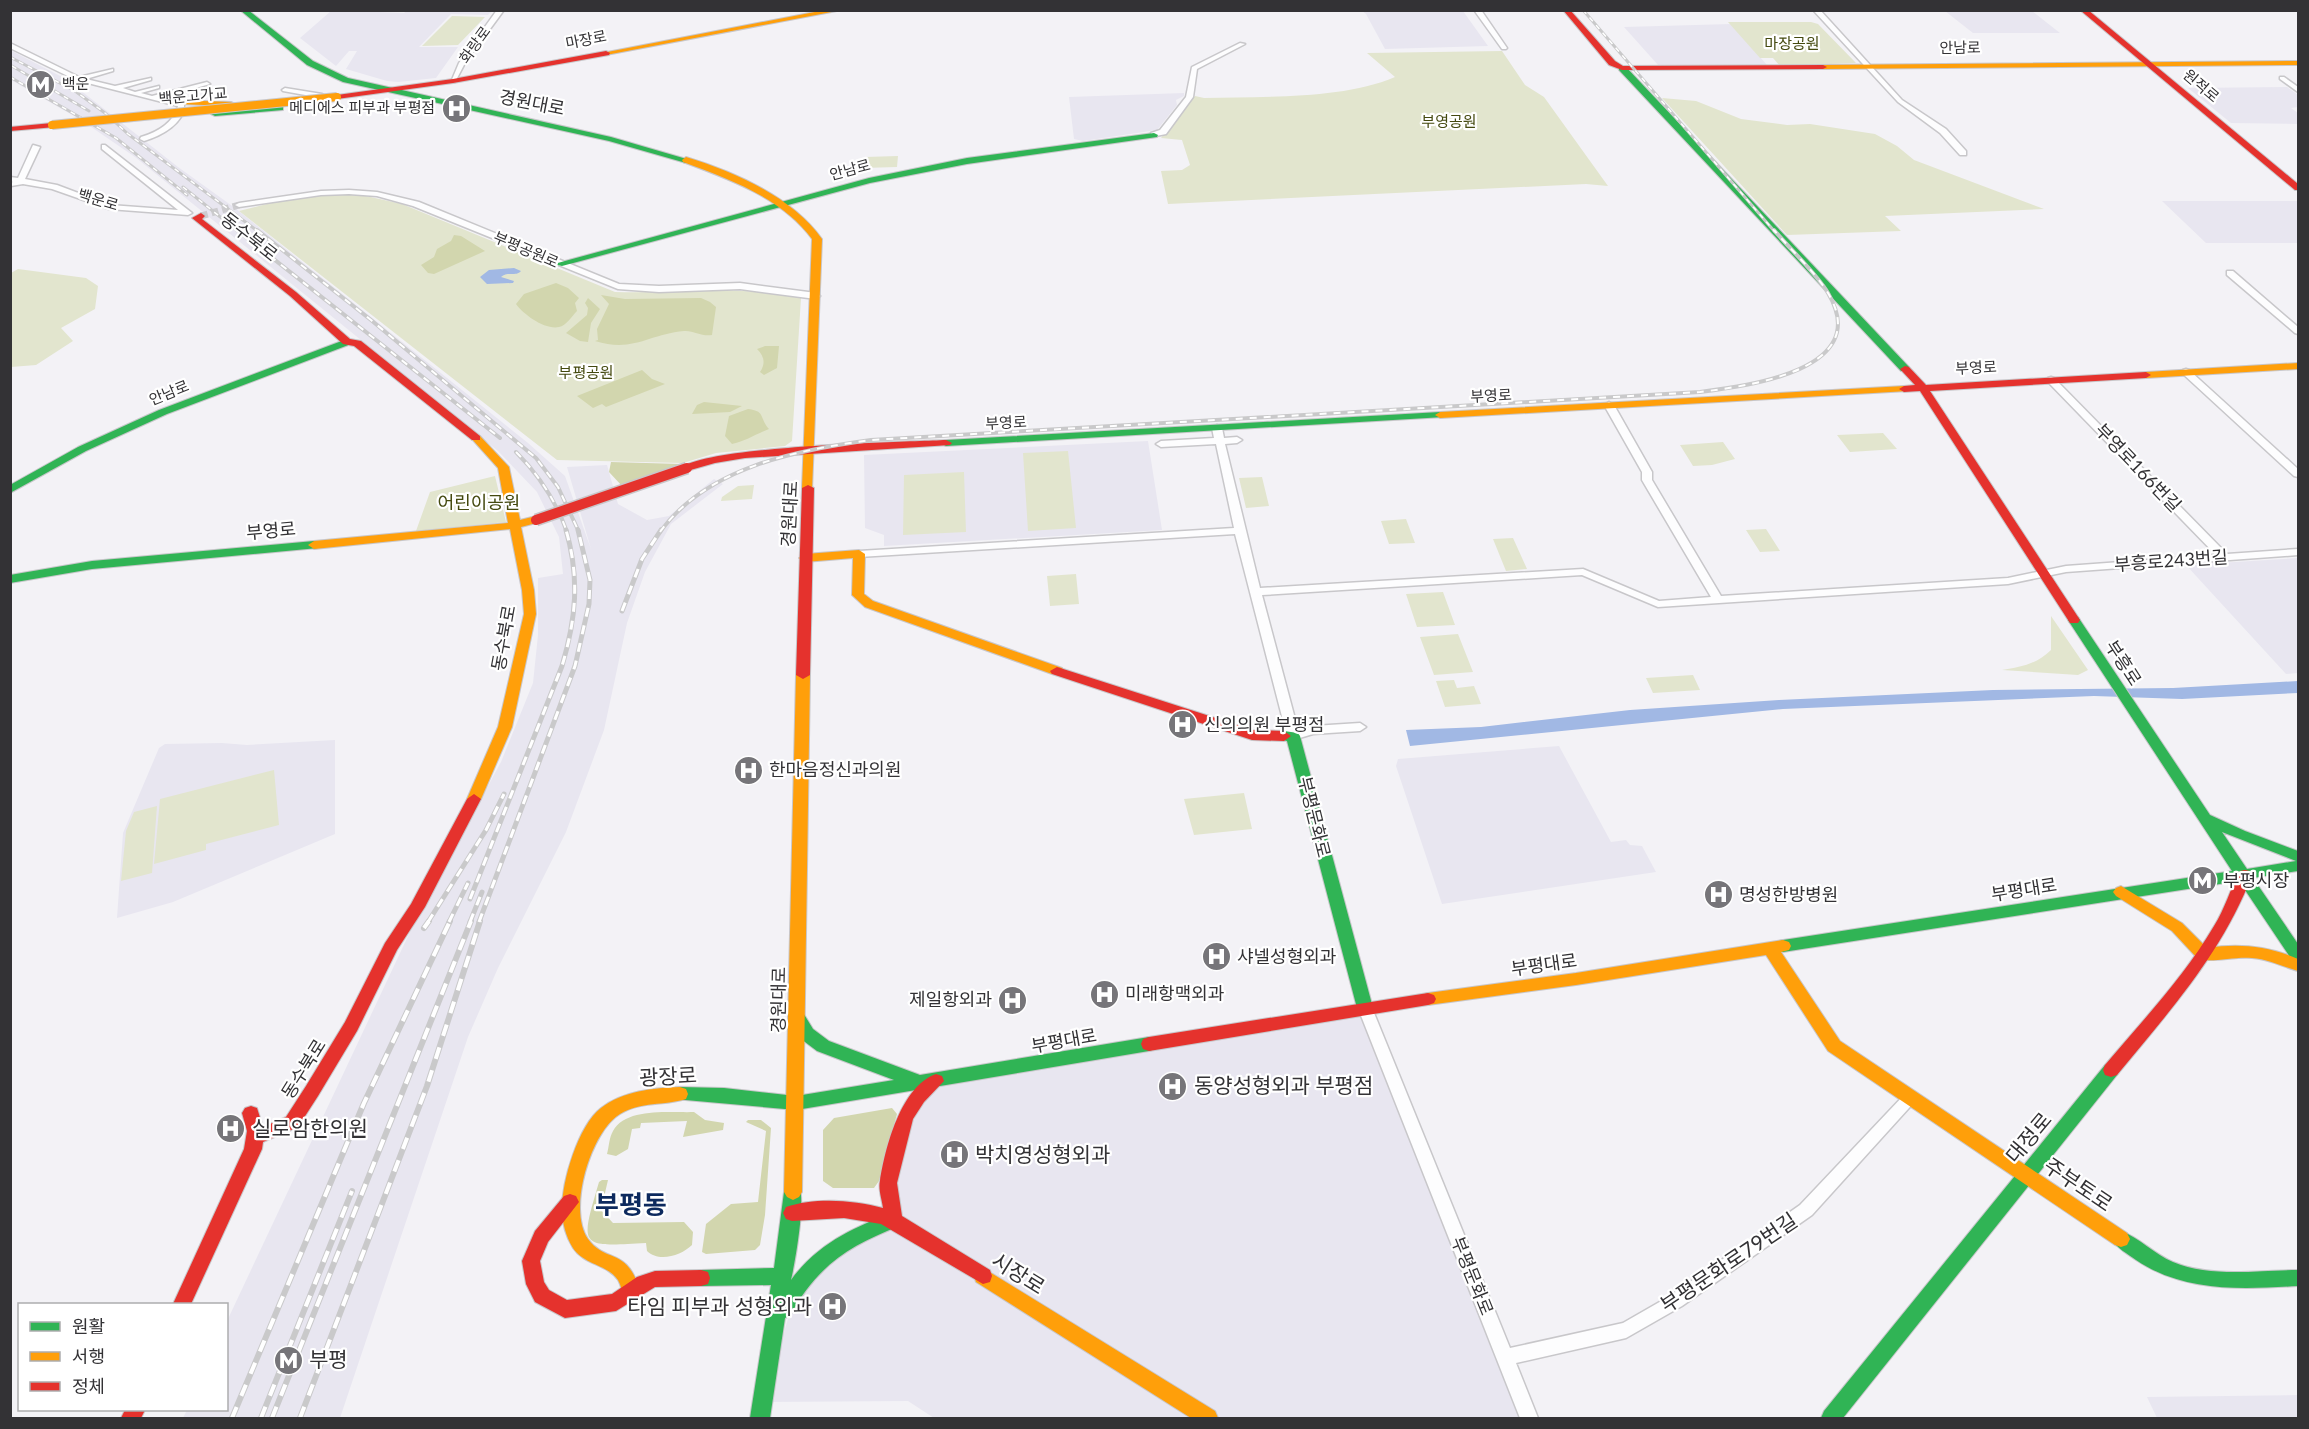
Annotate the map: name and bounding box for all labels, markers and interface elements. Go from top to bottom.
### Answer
street label: 화랑로 [455,22,494,66]
street label: 마장로 [564,26,608,52]
park label: 마장공원 [1764,34,1820,52]
street label: 안남로 [1939,38,1981,56]
street label: 원적로 [2180,65,2223,105]
metro station icon: 백운 [25,68,57,100]
place label: 백운 [62,74,90,92]
street label: 백운고가교 [158,83,228,107]
street label: 경원대로 [498,85,567,119]
hospital icon: 메디에스 피부과 부평점 [440,92,472,124]
place label: 메디에스 피부과 부평점 [289,98,435,116]
park label: 부영공원 [1421,112,1477,130]
street label: 안남로 [827,155,872,183]
street label: 백운로 [76,184,121,214]
street label: 동수북로 [217,207,282,265]
street label: 부평공원로 [491,227,562,271]
street label: 부영로 [1955,357,1997,377]
park label: 부평공원 [558,363,614,381]
street label: 안남로 [146,376,191,408]
street label: 부영로 [1470,385,1512,405]
street label: 부영로 [985,412,1027,432]
street label: 부영로166번길 [2091,419,2186,516]
street label: 경원대로 [776,480,802,548]
park label: 어린이공원 [438,491,520,513]
street label: 부영로 [245,517,297,543]
street label: 부흥로243번길 [2113,545,2229,575]
street label: 동수북로 [486,603,520,672]
street label: 부흥로 [2101,636,2147,689]
hospital icon: 신의의원 부평점 [1167,709,1199,741]
place label: 신의의원 부평점 [1204,713,1325,735]
hospital icon: 한마음정신과의원 [732,754,764,786]
place label: 한마음정신과의원 [769,758,901,780]
street label: 부평문화로 [1294,774,1336,860]
metro station icon: 부평시장 [2186,865,2218,897]
place label: 부평시장 [2223,869,2289,891]
street label: 부평대로 [1989,873,2058,905]
hospital icon: 명성한방병원 [1702,879,1734,911]
place label: 명성한방병원 [1739,883,1838,905]
hospital icon: 샤넬성형외과 [1200,941,1232,973]
place label: 샤넬성형외과 [1237,945,1337,967]
street label: 부평대로 [1510,949,1578,980]
street label: 경원대로 [766,967,790,1033]
hospital icon: 미래항맥외과 [1088,978,1120,1010]
place label: 미래항맥외과 [1125,982,1225,1004]
hospital icon: 제일항외과 [997,984,1029,1016]
place label: 제일항외과 [909,988,992,1010]
street label: 부평대로 [1029,1023,1098,1057]
street label: 동수북로 [276,1035,330,1102]
street label: 광장로 [638,1062,698,1090]
hospital icon: 동양성형외과 부평점 [1157,1070,1189,1102]
place label: 동양성형외과 부평점 [1194,1072,1373,1097]
street label: 대정로 [2000,1107,2056,1167]
hospital icon: 실로암한의원 [215,1113,247,1145]
place label: 실로암한의원 [252,1115,368,1140]
hospital icon: 박치영성형외과 [938,1139,970,1171]
place label: 박치영성형외과 [975,1141,1110,1166]
street label: 주부토로 [2040,1152,2118,1216]
district label: 부평동 [595,1188,667,1220]
street label: 부평문화로79번길 [1655,1207,1801,1317]
street label: 부평문화로 [1447,1233,1499,1318]
street label: 시장로 [988,1247,1050,1299]
hospital icon: 타임 피부과 성형외과 [817,1291,849,1323]
place label: 타임 피부과 성형외과 [627,1293,812,1318]
legend [18,1303,228,1411]
text: 원활 [72,1315,105,1337]
metro station icon: 부평 [272,1344,304,1376]
text: 서행 [72,1345,105,1367]
place label: 부평 [309,1346,348,1371]
text: 정체 [72,1375,105,1397]

